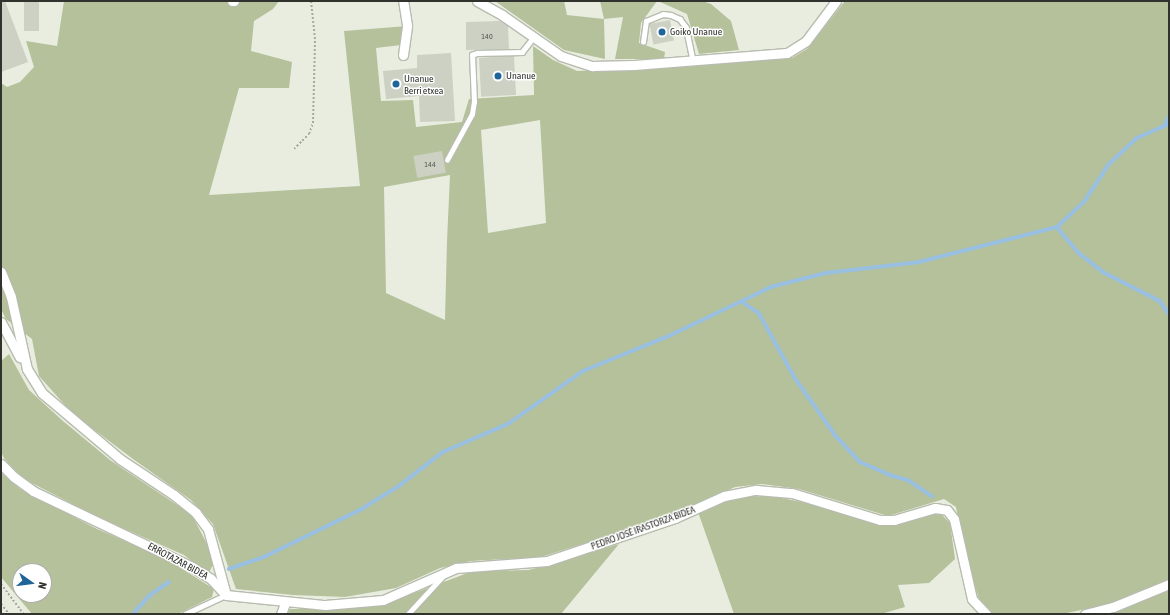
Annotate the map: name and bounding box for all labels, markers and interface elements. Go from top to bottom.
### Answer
place label: Goiko Unanue [670,26,722,38]
marker: Goiko Unanue [657,27,667,37]
house number: 140 [481,32,493,42]
place label: Unanue [506,70,536,82]
marker: Unanue [493,71,503,81]
place label: Unanue Berri etxea [404,72,443,96]
marker: Unanue Berri etxea [391,79,401,89]
house number: 144 [424,160,436,170]
street label: PEDRO JOSÉ IRASTORZA BIDEA [589,504,697,552]
street label: ERROTAZAR BIDEA [146,540,210,582]
north arrow [12,563,52,603]
text: N [36,581,49,590]

